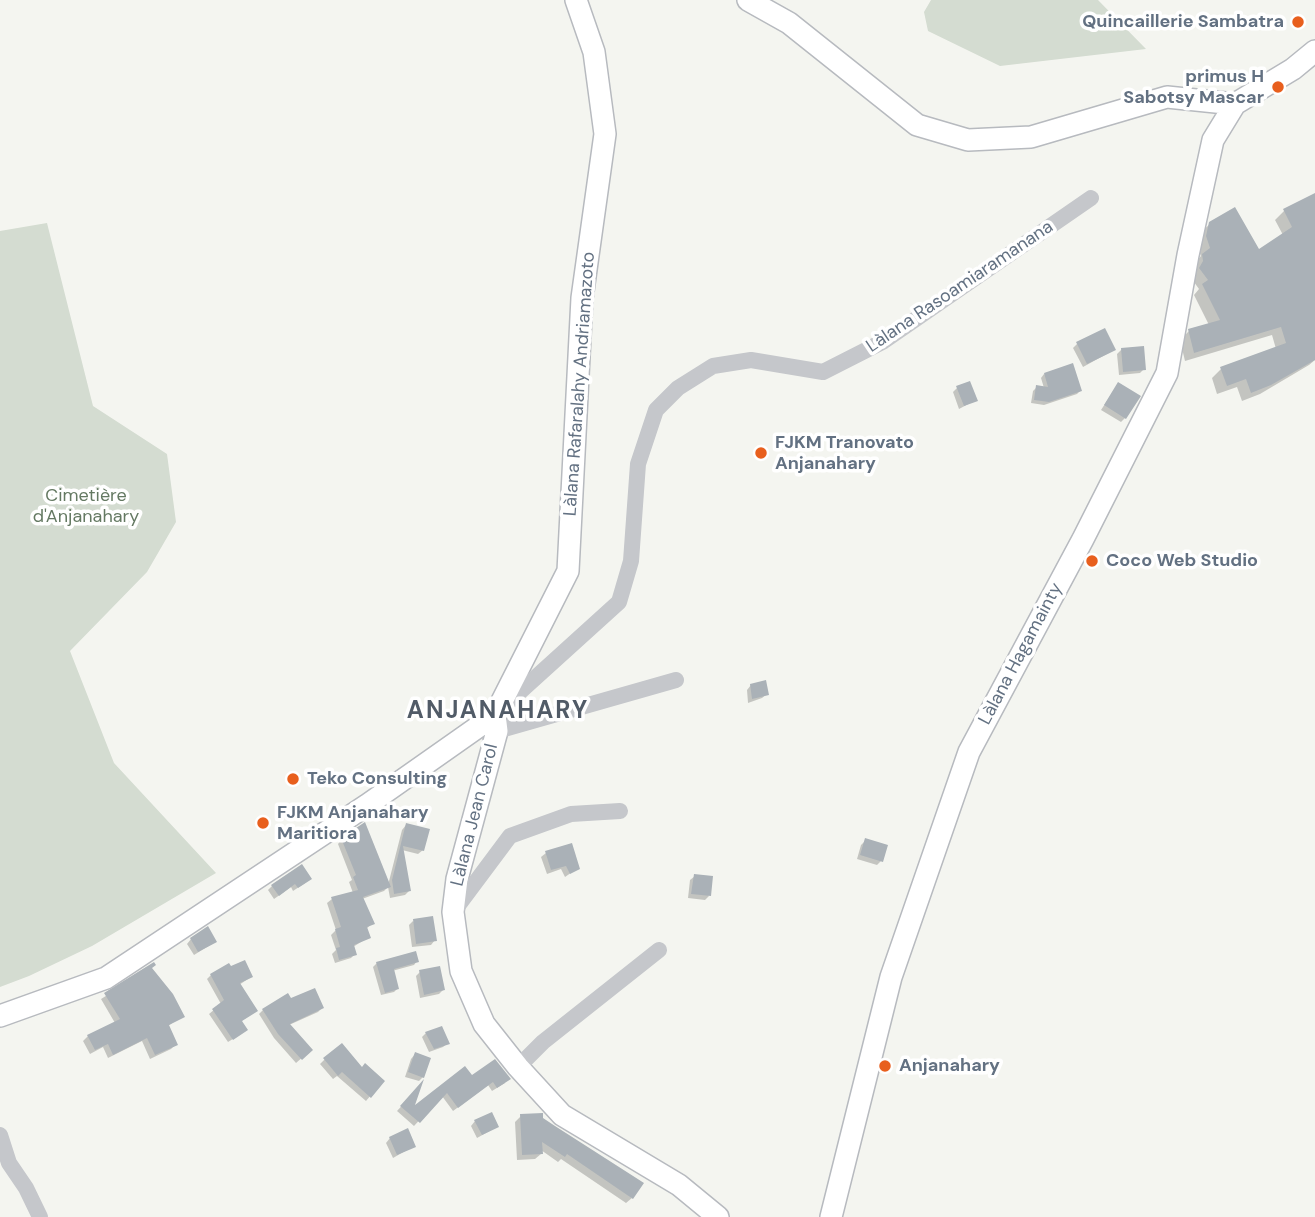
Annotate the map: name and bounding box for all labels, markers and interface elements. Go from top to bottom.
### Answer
place label: Quincaillerie Sambatra [1082,11,1284,33]
marker: Quincaillerie Sambatra [1290,14,1306,30]
place label: primus H Sabotsy Mascar [1123,66,1264,108]
marker: primus H Sabotsy Mascar [1270,79,1286,95]
street label: Làlana Rasoamiaramanana [863,216,1057,358]
street label: Làlana Rafaralahy Andriamazoto [560,251,600,517]
place label: FJKM Tranovato Anjanahary [775,432,914,474]
marker: FJKM Tranovato Anjanahary [753,445,769,461]
park label: Cimetière d'Anjanahary [33,485,139,528]
place label: Coco Web Studio [1106,550,1258,572]
marker: Coco Web Studio [1084,553,1100,569]
street label: Làlana Hagamainty [975,579,1067,729]
district label: ANJANAHARY [408,698,588,726]
street label: Làlana Jean Carol [447,742,503,888]
place label: Teko Consulting [307,768,447,790]
marker: Teko Consulting [285,771,301,787]
place label: FJKM Anjanahary Maritiora [277,802,429,844]
marker: FJKM Anjanahary Maritiora [255,815,271,831]
place label: Anjanahary [899,1055,1000,1077]
marker: Anjanahary [877,1058,893,1074]

